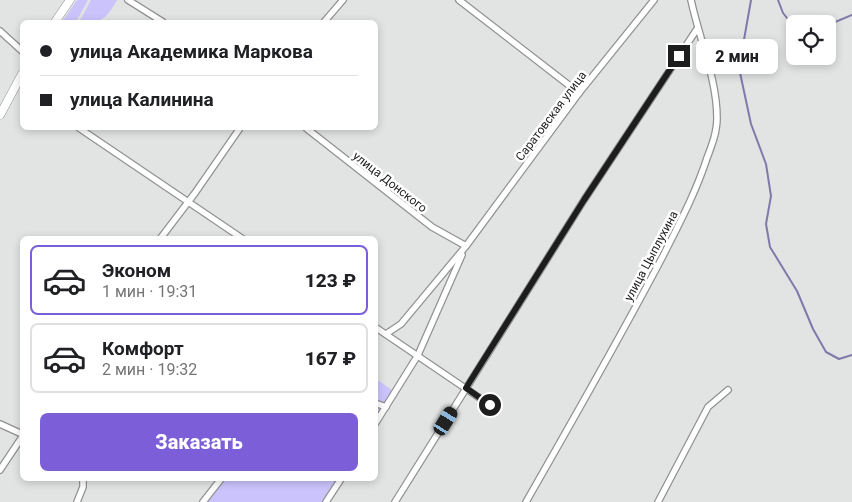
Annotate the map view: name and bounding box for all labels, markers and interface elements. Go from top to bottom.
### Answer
map controls [786,15,836,65]
button: locate [786,15,836,65]
callout: 2 мин [696,38,779,74]
text: улица Академика Маркова [70,40,313,63]
route end [668,45,690,67]
text: 2 мин [715,47,759,66]
street label: Саратовская улица [513,68,589,164]
text: улица Калинина [70,88,214,111]
street label: улица Донского [350,149,430,215]
street label: улица Цыплухина [621,209,681,303]
icon: car [42,258,87,303]
text: Эконом [102,259,171,282]
text: 123 ₽ [305,269,356,292]
text: 1 мин · 19:31 [102,282,197,301]
icon: car [42,336,87,381]
text: Комфорт [102,337,184,360]
text: 167 ₽ [305,347,356,370]
text: 2 мин · 19:32 [102,360,197,379]
route start [479,394,501,416]
car [431,404,460,438]
button: Заказать [40,413,358,471]

